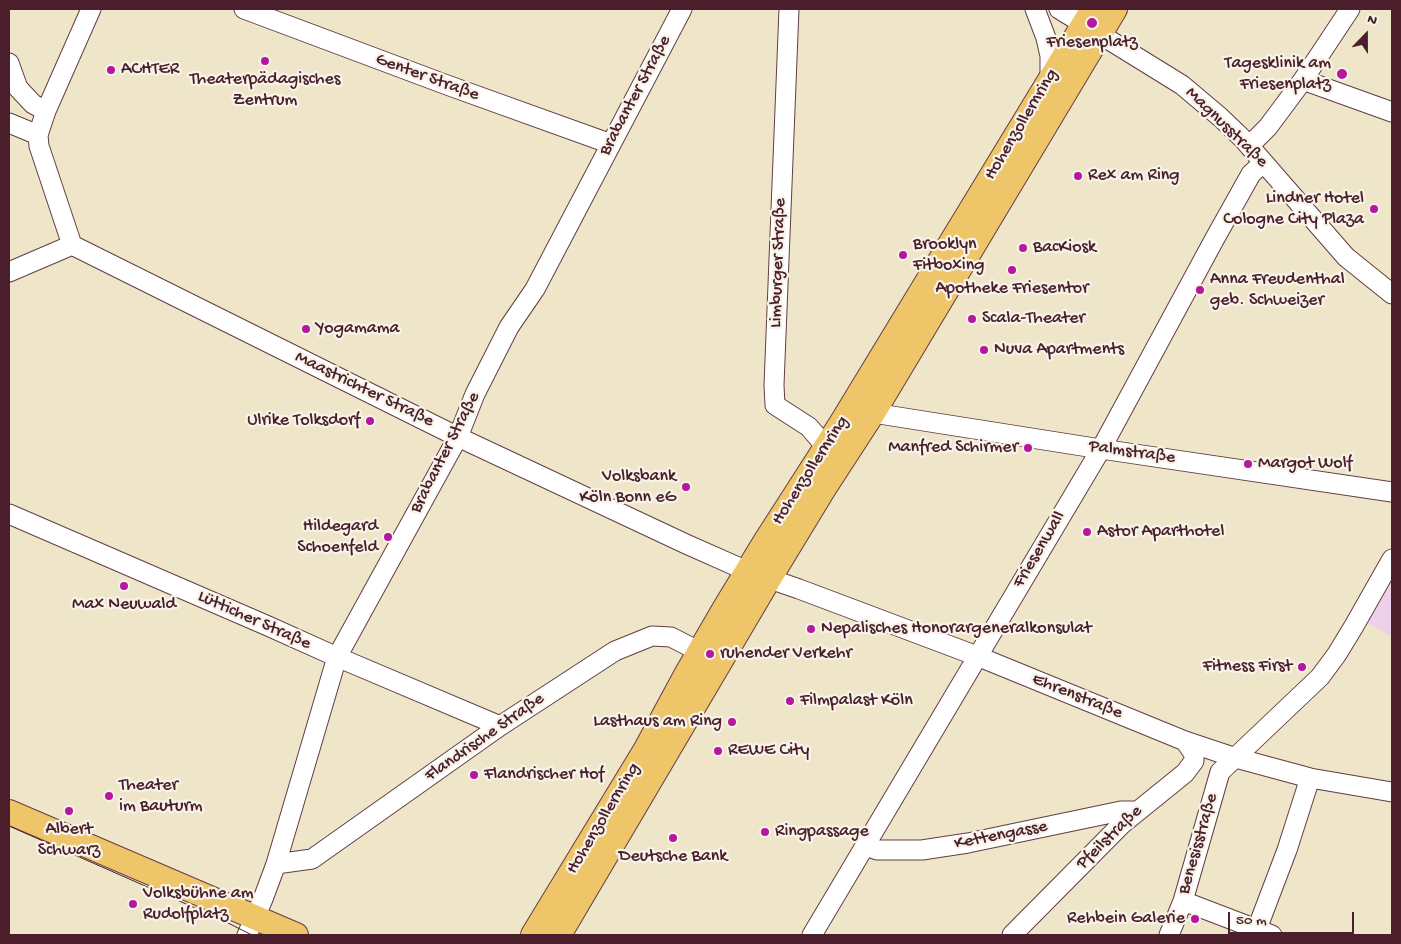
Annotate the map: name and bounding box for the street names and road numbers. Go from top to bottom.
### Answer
street label: Brabanter Straße [595,32,677,160]
street label: Genter Straße [372,49,482,107]
street label: Hohenzollernring [980,66,1064,184]
street label: Magnusstraße [1180,83,1272,173]
street label: Limburger Straße [766,198,792,328]
street label: Maastrichter Straße [291,347,437,433]
street label: Brabanter Straße [406,389,486,517]
street label: Hohenzollernring [768,412,854,530]
street label: Palmstraße [1087,436,1177,470]
street label: Friesenwall [1009,508,1071,592]
street label: Lütticher Straße [194,586,314,656]
street label: Ehrenstraße [1029,669,1125,725]
street label: Flandrische Straße [421,689,549,787]
street label: Hohenzollernring [562,760,646,878]
street label: Benesisstraße [1174,791,1224,897]
street label: Pfeilstraße [1073,801,1147,875]
street label: Kettengasse [953,816,1049,856]

